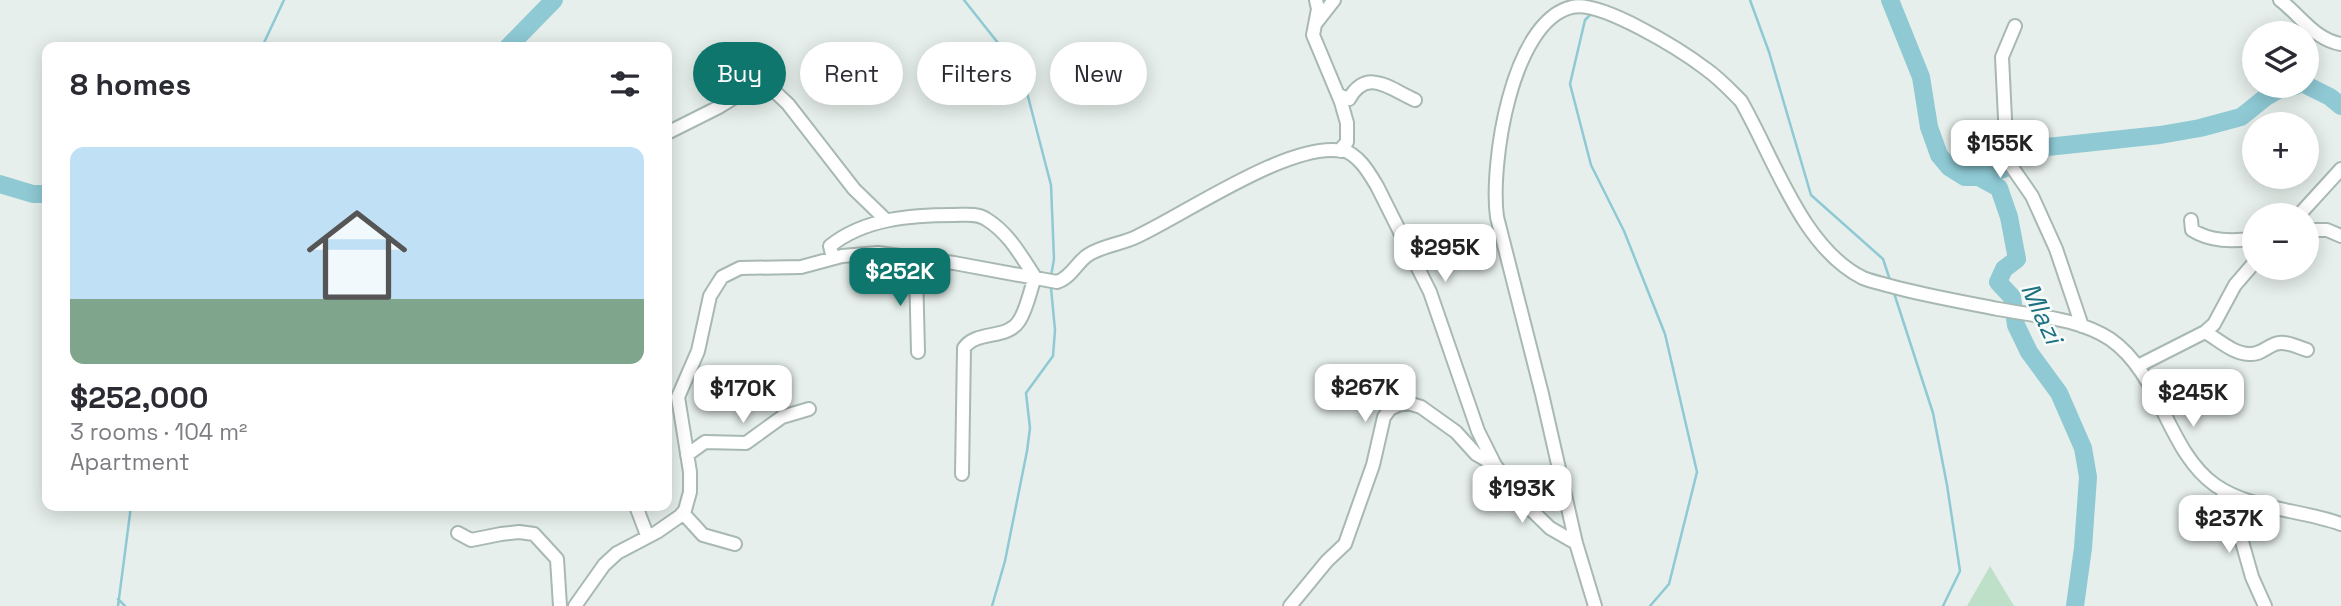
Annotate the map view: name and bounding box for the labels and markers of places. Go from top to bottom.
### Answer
pin: $155K [1951,120,2049,180]
pin: $295K [1396,224,1494,284]
pin: $252K [851,248,949,308]
pin: $267K [1316,364,1414,424]
pin: $170K [694,366,792,425]
pin: $245K [2144,370,2242,429]
pin: $193K [1473,466,1571,525]
pin: $237K [2180,496,2278,555]

